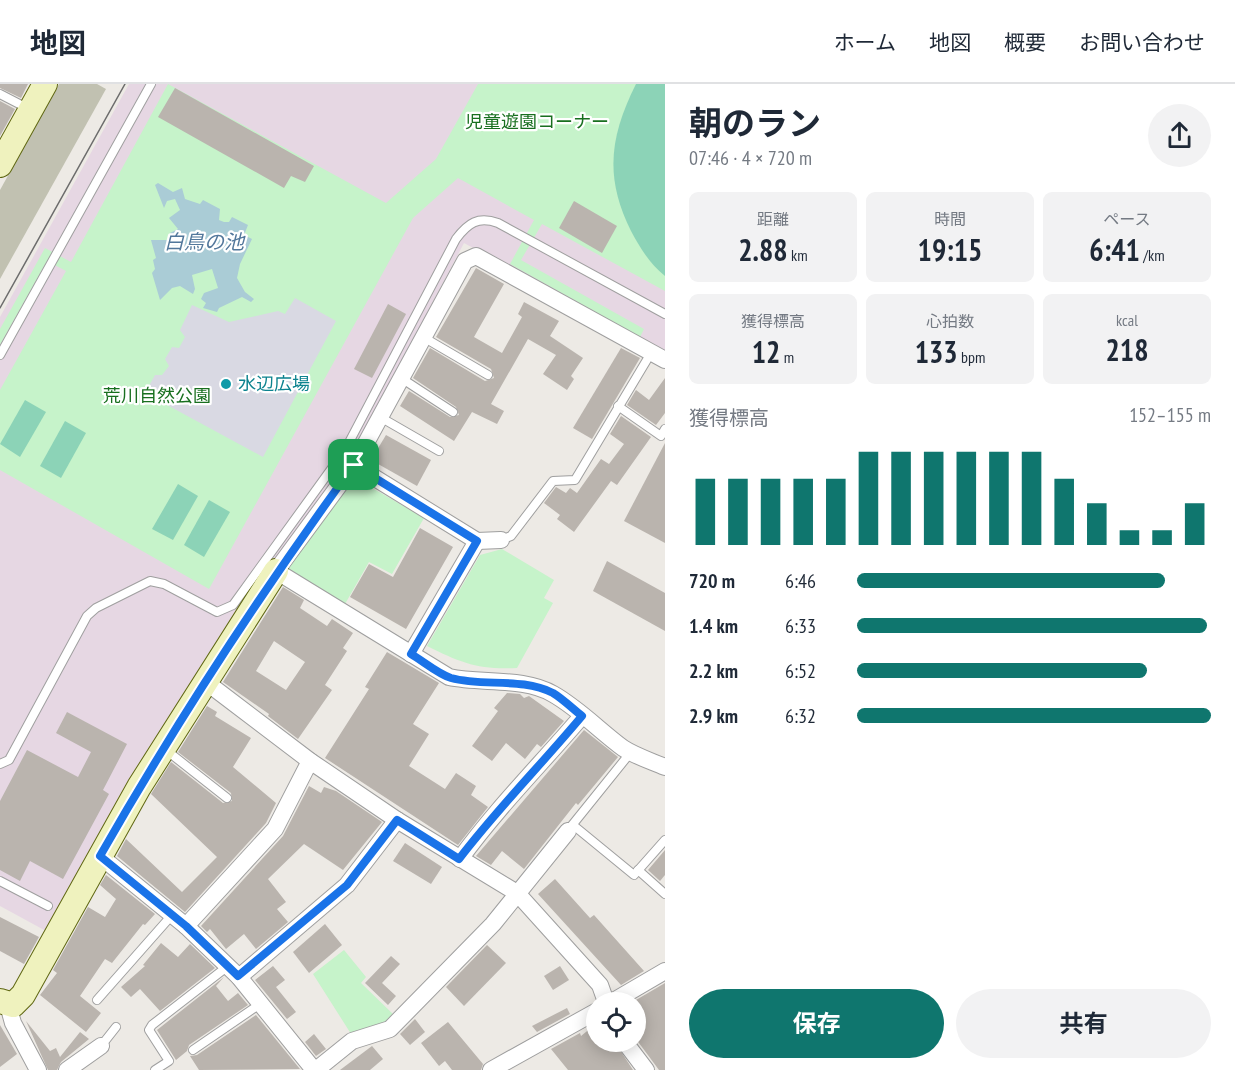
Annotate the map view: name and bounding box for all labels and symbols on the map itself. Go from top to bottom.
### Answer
park label: 児童遊園コーナー [465,110,609,133]
water label: 白鳥の池 [164,229,246,255]
place label: 水辺広場 [238,372,310,395]
marker: 水辺広場 [219,377,233,391]
park label: 荒川自然公園 [103,384,211,407]
pin [328,439,379,490]

